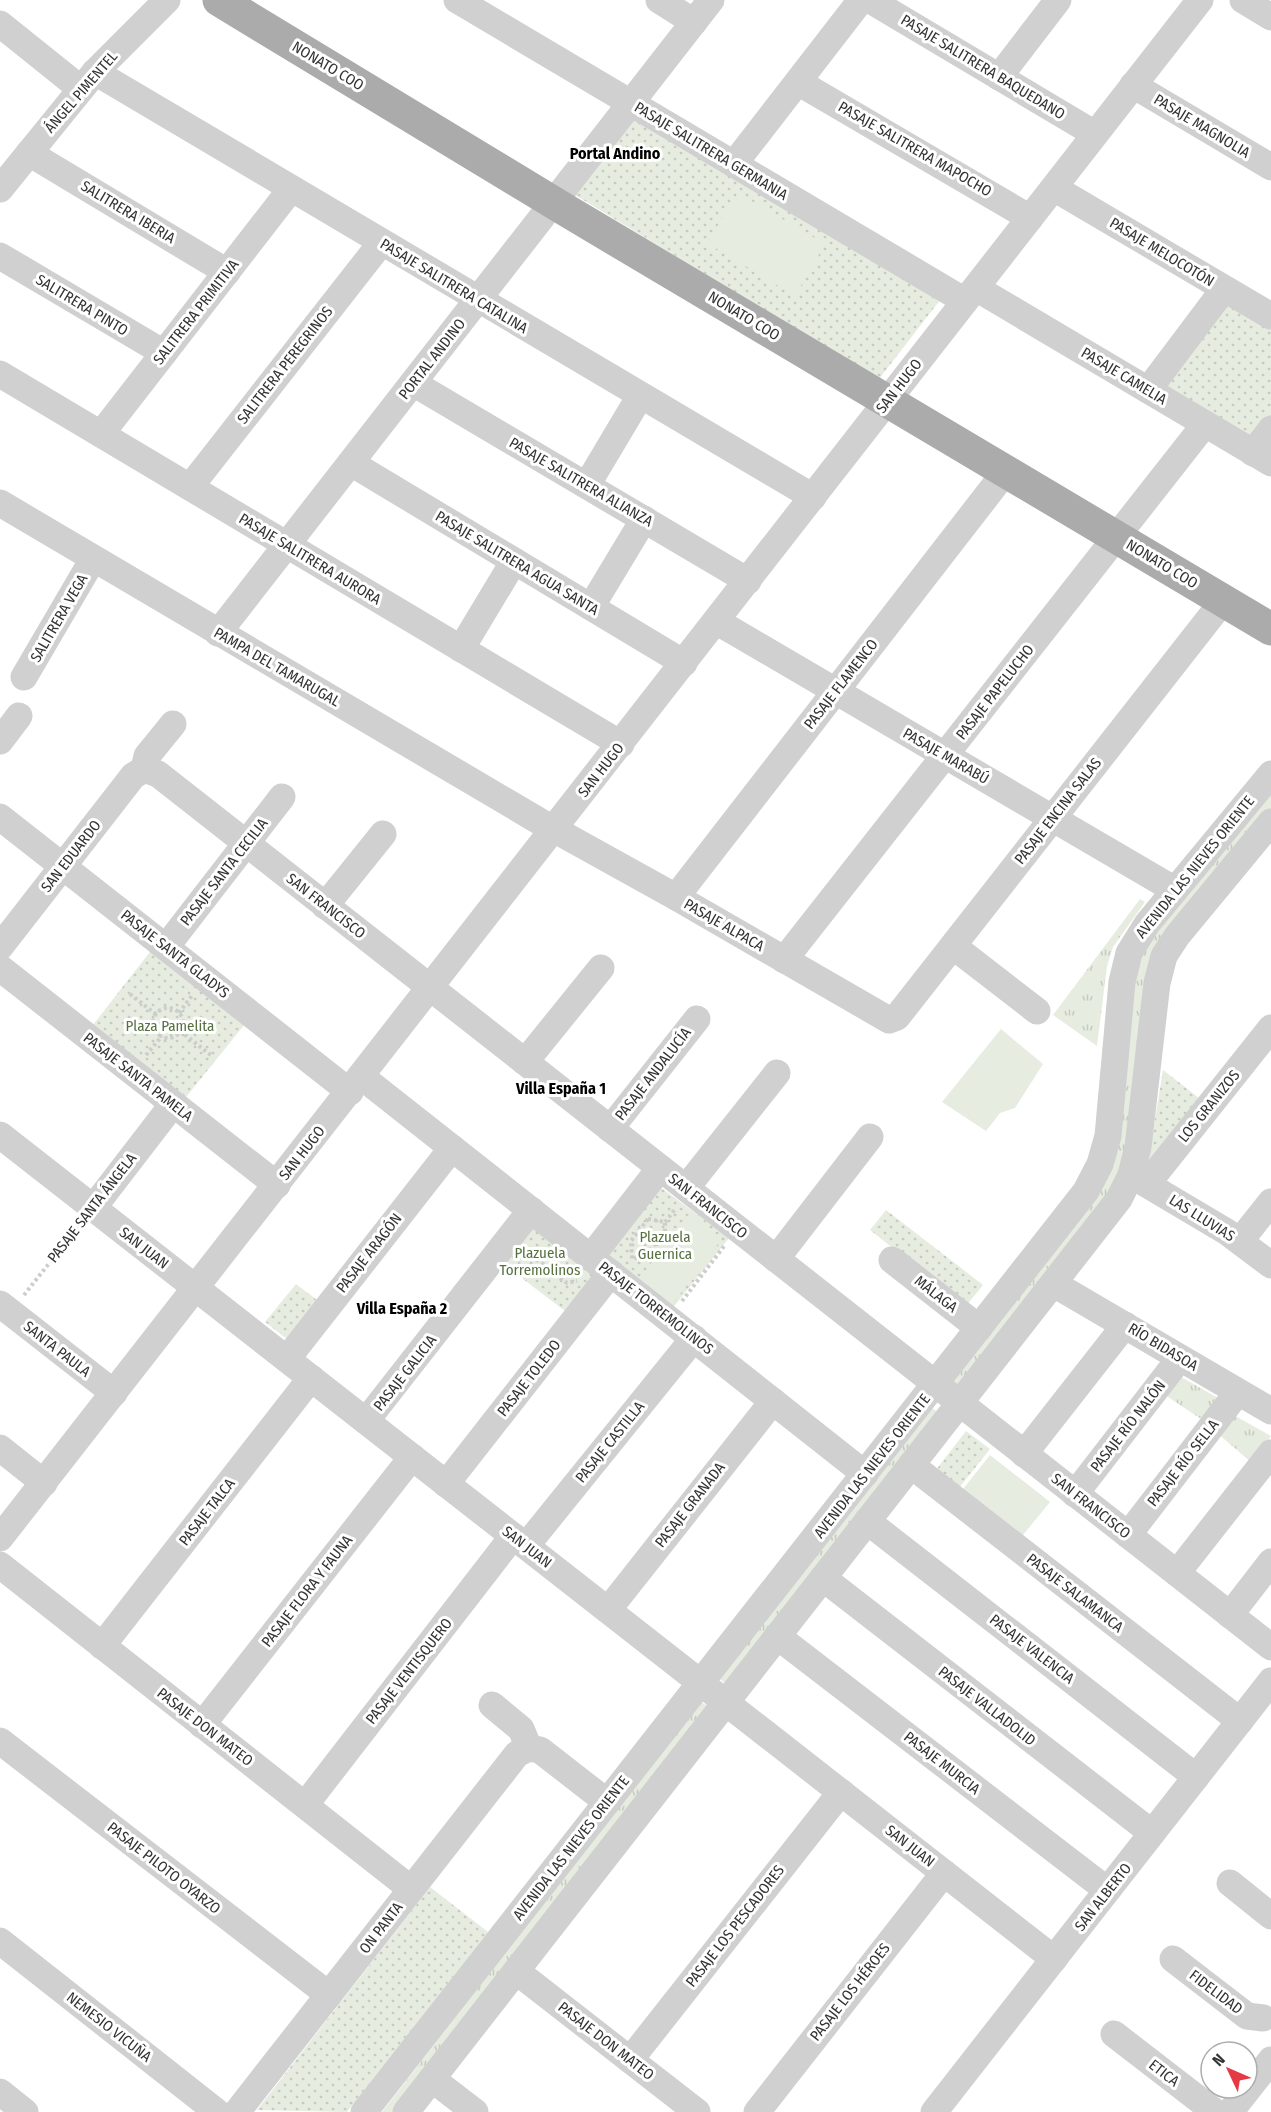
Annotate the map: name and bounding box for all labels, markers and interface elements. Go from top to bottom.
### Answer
street label: PASAJE SALITRERA BAQUEDANO [898,11,1068,123]
street label: NONATO COO [289,38,367,94]
street label: ÁNGEL PIMENTEL [41,47,121,136]
street label: PASAJE MAGNOLIA [1151,90,1253,162]
street label: PASAJE SALITRERA GERMANIA [631,98,791,204]
street label: PASAJE SALITRERA MAPOCHO [835,98,995,200]
district label: Portal Andino [570,144,661,163]
street label: SALITRERA IBERIA [78,177,178,247]
street label: PASAJE MELOCOTÓN [1106,214,1218,290]
street label: PASAJE SALITRERA CATALINA [377,235,531,337]
street label: SALITRERA PRIMITIVA [149,256,243,368]
street label: SALITRERA PINTO [33,270,131,340]
street label: NONATO COO [705,288,783,344]
street label: SALITRERA PEREGRINOS [234,303,336,427]
street label: PORTAL ANDINO [395,315,469,403]
street label: PASAJE CAMELIA [1078,343,1170,409]
street label: SAN HUGO [872,355,926,417]
street label: PASAJE SALITRERA ALIANZA [506,434,656,531]
street label: PASAJE SALITRERA AGUA SANTA [432,507,602,619]
street label: PASAJE SALITRERA AURORA [236,509,384,609]
street label: NONATO COO [1123,536,1201,592]
street label: SALITRERA VEGA [27,571,91,665]
street label: PAMPA DEL TAMARUGAL [211,624,343,711]
street label: PASAJE FLAMENCO [800,635,882,733]
street label: PASAJE PAPELUCHO [952,641,1038,743]
street label: PASAJE MARABÚ [900,724,992,788]
street label: SAN HUGO [574,739,628,801]
street label: PASAJE ENCINA SALAS [1011,754,1105,868]
street label: AVENIDA LAS NIEVES ORIENTE [1132,792,1258,942]
street label: PASAJE SANTA CECILIA [177,815,272,929]
street label: SAN EDUARDO [37,816,105,896]
street label: SAN FRANCISCO [283,870,369,942]
street label: PASAJE ALPACA [681,895,767,955]
street label: PASAJE SANTA GLADYS [117,906,233,1002]
park label: Plaza Pamelita [126,1017,214,1035]
street label: PASAJE ANDALUCÍA [611,1024,695,1124]
street label: PASAJE SANTA PAMELA [80,1029,196,1125]
street label: LOS GRANIZOS [1174,1066,1244,1146]
district label: Villa España 1 [515,1079,606,1098]
street label: SAN HUGO [275,1122,329,1184]
street label: PASAJE SANTA ÁNGELA [44,1150,140,1266]
street label: SAN FRANCISCO [665,1170,751,1242]
street label: LAS LLUVIAS [1166,1191,1238,1245]
street label: PASAJE ARAGÓN [332,1210,406,1296]
street label: SAN JUAN [116,1223,172,1273]
park label: Plazuela Guernica [638,1228,692,1263]
park label: Plazuela Torremolinos [500,1244,580,1279]
street label: PASAJE TORREMOLINOS [595,1258,717,1358]
street label: MÁLAGA [911,1272,961,1316]
district label: Villa España 2 [356,1299,448,1318]
street label: SANTA PAULA [20,1317,94,1381]
street label: RÍO BIDASOA [1125,1319,1201,1375]
street label: PASAJE GALICIA [370,1331,440,1414]
street label: PASAJE TOLEDO [493,1336,565,1420]
street label: PASAJE RÍO NALÓN [1087,1377,1169,1475]
street label: AVENIDA LAS NIEVES ORIENTE [810,1390,934,1542]
street label: PASAJE CASTILLA [572,1398,648,1486]
street label: PASAJE RÍO SELLA [1143,1416,1223,1510]
street label: PASAJE GRANADA [651,1459,729,1551]
street label: SAN FRANCISCO [1048,1470,1134,1542]
street label: PASAJE TALCA [175,1475,239,1549]
street label: SAN JUAN [499,1522,555,1572]
street label: PASAJE FLORA Y FAUNA [258,1532,356,1650]
street label: PASAJE SALAMANCA [1023,1550,1127,1636]
street label: PASAJE VALENCIA [986,1610,1078,1688]
street label: PASAJE VENTISQUERO [362,1614,456,1728]
street label: PASAJE VALLADOLID [935,1662,1039,1750]
street label: PASAJE DON MATEO [154,1684,256,1770]
street label: PASAJE MURCIA [900,1728,984,1798]
street label: AVENIDA LAS NIEVES ORIENTE [509,1772,633,1924]
street label: PASAJE PILOTO OYARZO [104,1818,224,1918]
street label: SAN JUAN [882,1821,938,1871]
street label: SAN ALBERTO [1071,1859,1135,1935]
street label: PASAJE LOS PESCADORES [682,1862,788,1990]
street label: ON PANTA [355,1899,407,1957]
street label: PASAJE LOS HÉROES [806,1940,894,2044]
street label: FIDELIDAD [1186,1966,1246,2018]
street label: NEMESIO VICUÑA [63,1988,155,2066]
street label: PASAJE DON MATEO [555,1998,657,2084]
north arrow [1199,2040,1259,2100]
text: N [1208,2050,1229,2070]
street label: ETICA [1145,2056,1183,2090]

